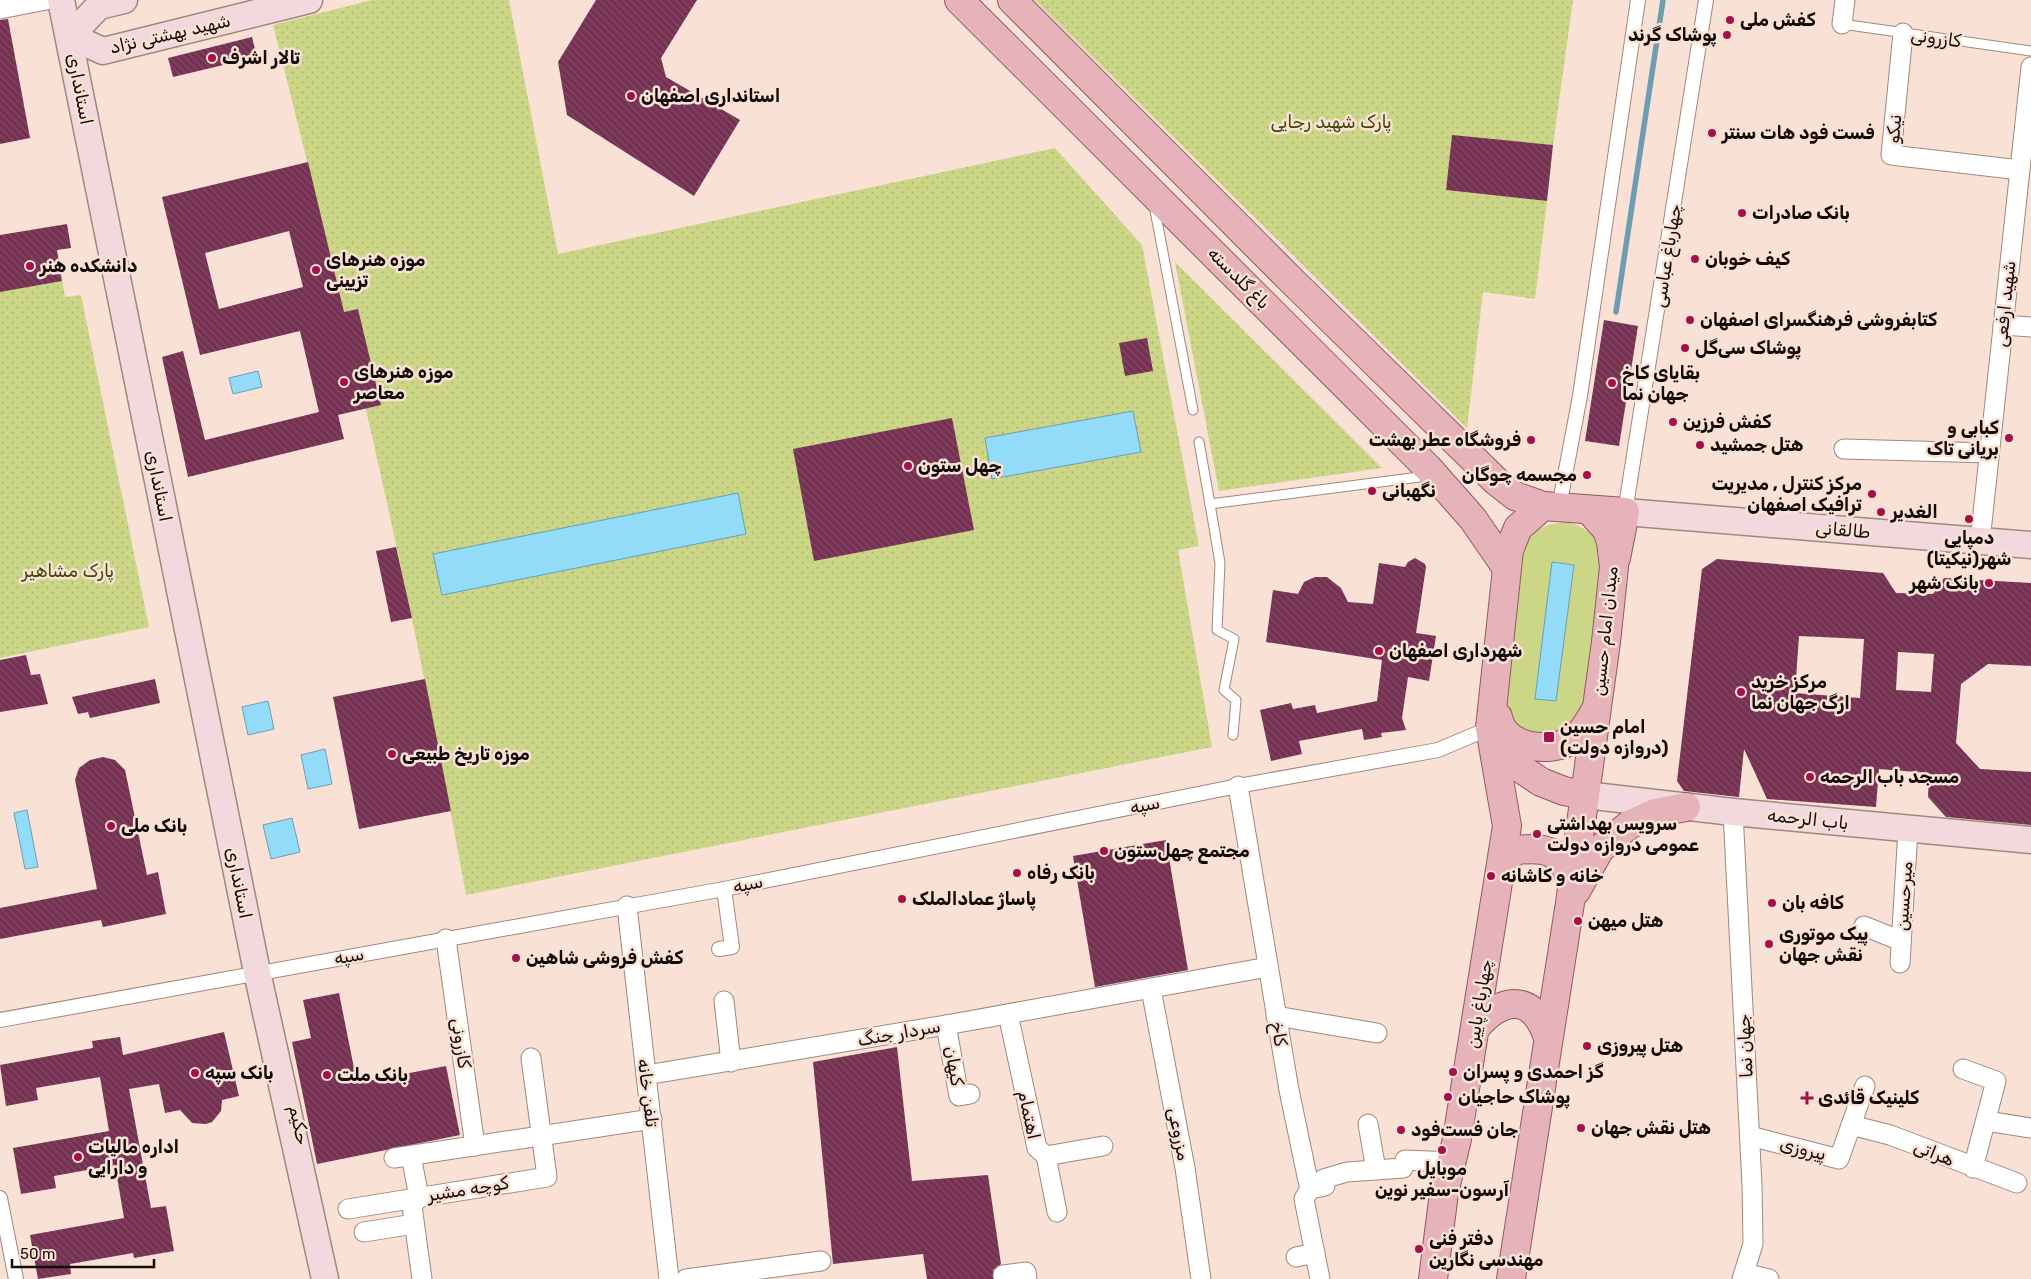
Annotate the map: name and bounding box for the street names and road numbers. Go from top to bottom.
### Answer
street label: شهید بهشتی نژاد [107,9,233,59]
street label: کازرونی [1909,24,1963,52]
street label: استانداری [62,51,98,127]
street label: نیکو [1882,113,1906,145]
street label: چهارباغ عباسی [1648,203,1687,309]
street label: باغ گلدسته [1203,242,1275,314]
street label: شهید ارفعی [1990,260,2020,348]
street label: استانداری [141,448,177,524]
street label: طالقانی [1815,517,1871,543]
street label: میدان امام حسین [1587,565,1623,697]
street label: سپه [1128,791,1162,820]
street label: باب الرحمه [1766,804,1850,834]
street label: استانداری [221,845,257,921]
street label: میرحسین [1891,860,1917,931]
street label: سپه [731,870,765,899]
street label: سپه [332,943,366,970]
street label: چهارباغ پایین [1461,958,1498,1050]
street label: جهان نما [1732,1014,1758,1078]
street label: سردار جنگ [856,1015,942,1051]
street label: کازرونی [447,1016,475,1070]
street label: کاخ [1265,1020,1292,1048]
street label: کیهان [940,1044,968,1088]
street label: تلفن خانه [633,1057,663,1129]
street label: اهتمام [1013,1089,1045,1141]
street label: حکیم [283,1103,314,1147]
street label: مزروعی [1163,1106,1195,1162]
street label: پیروزی [1777,1133,1829,1166]
street label: هراتی [1911,1135,1957,1171]
street label: كوچه مشير [425,1172,510,1206]

